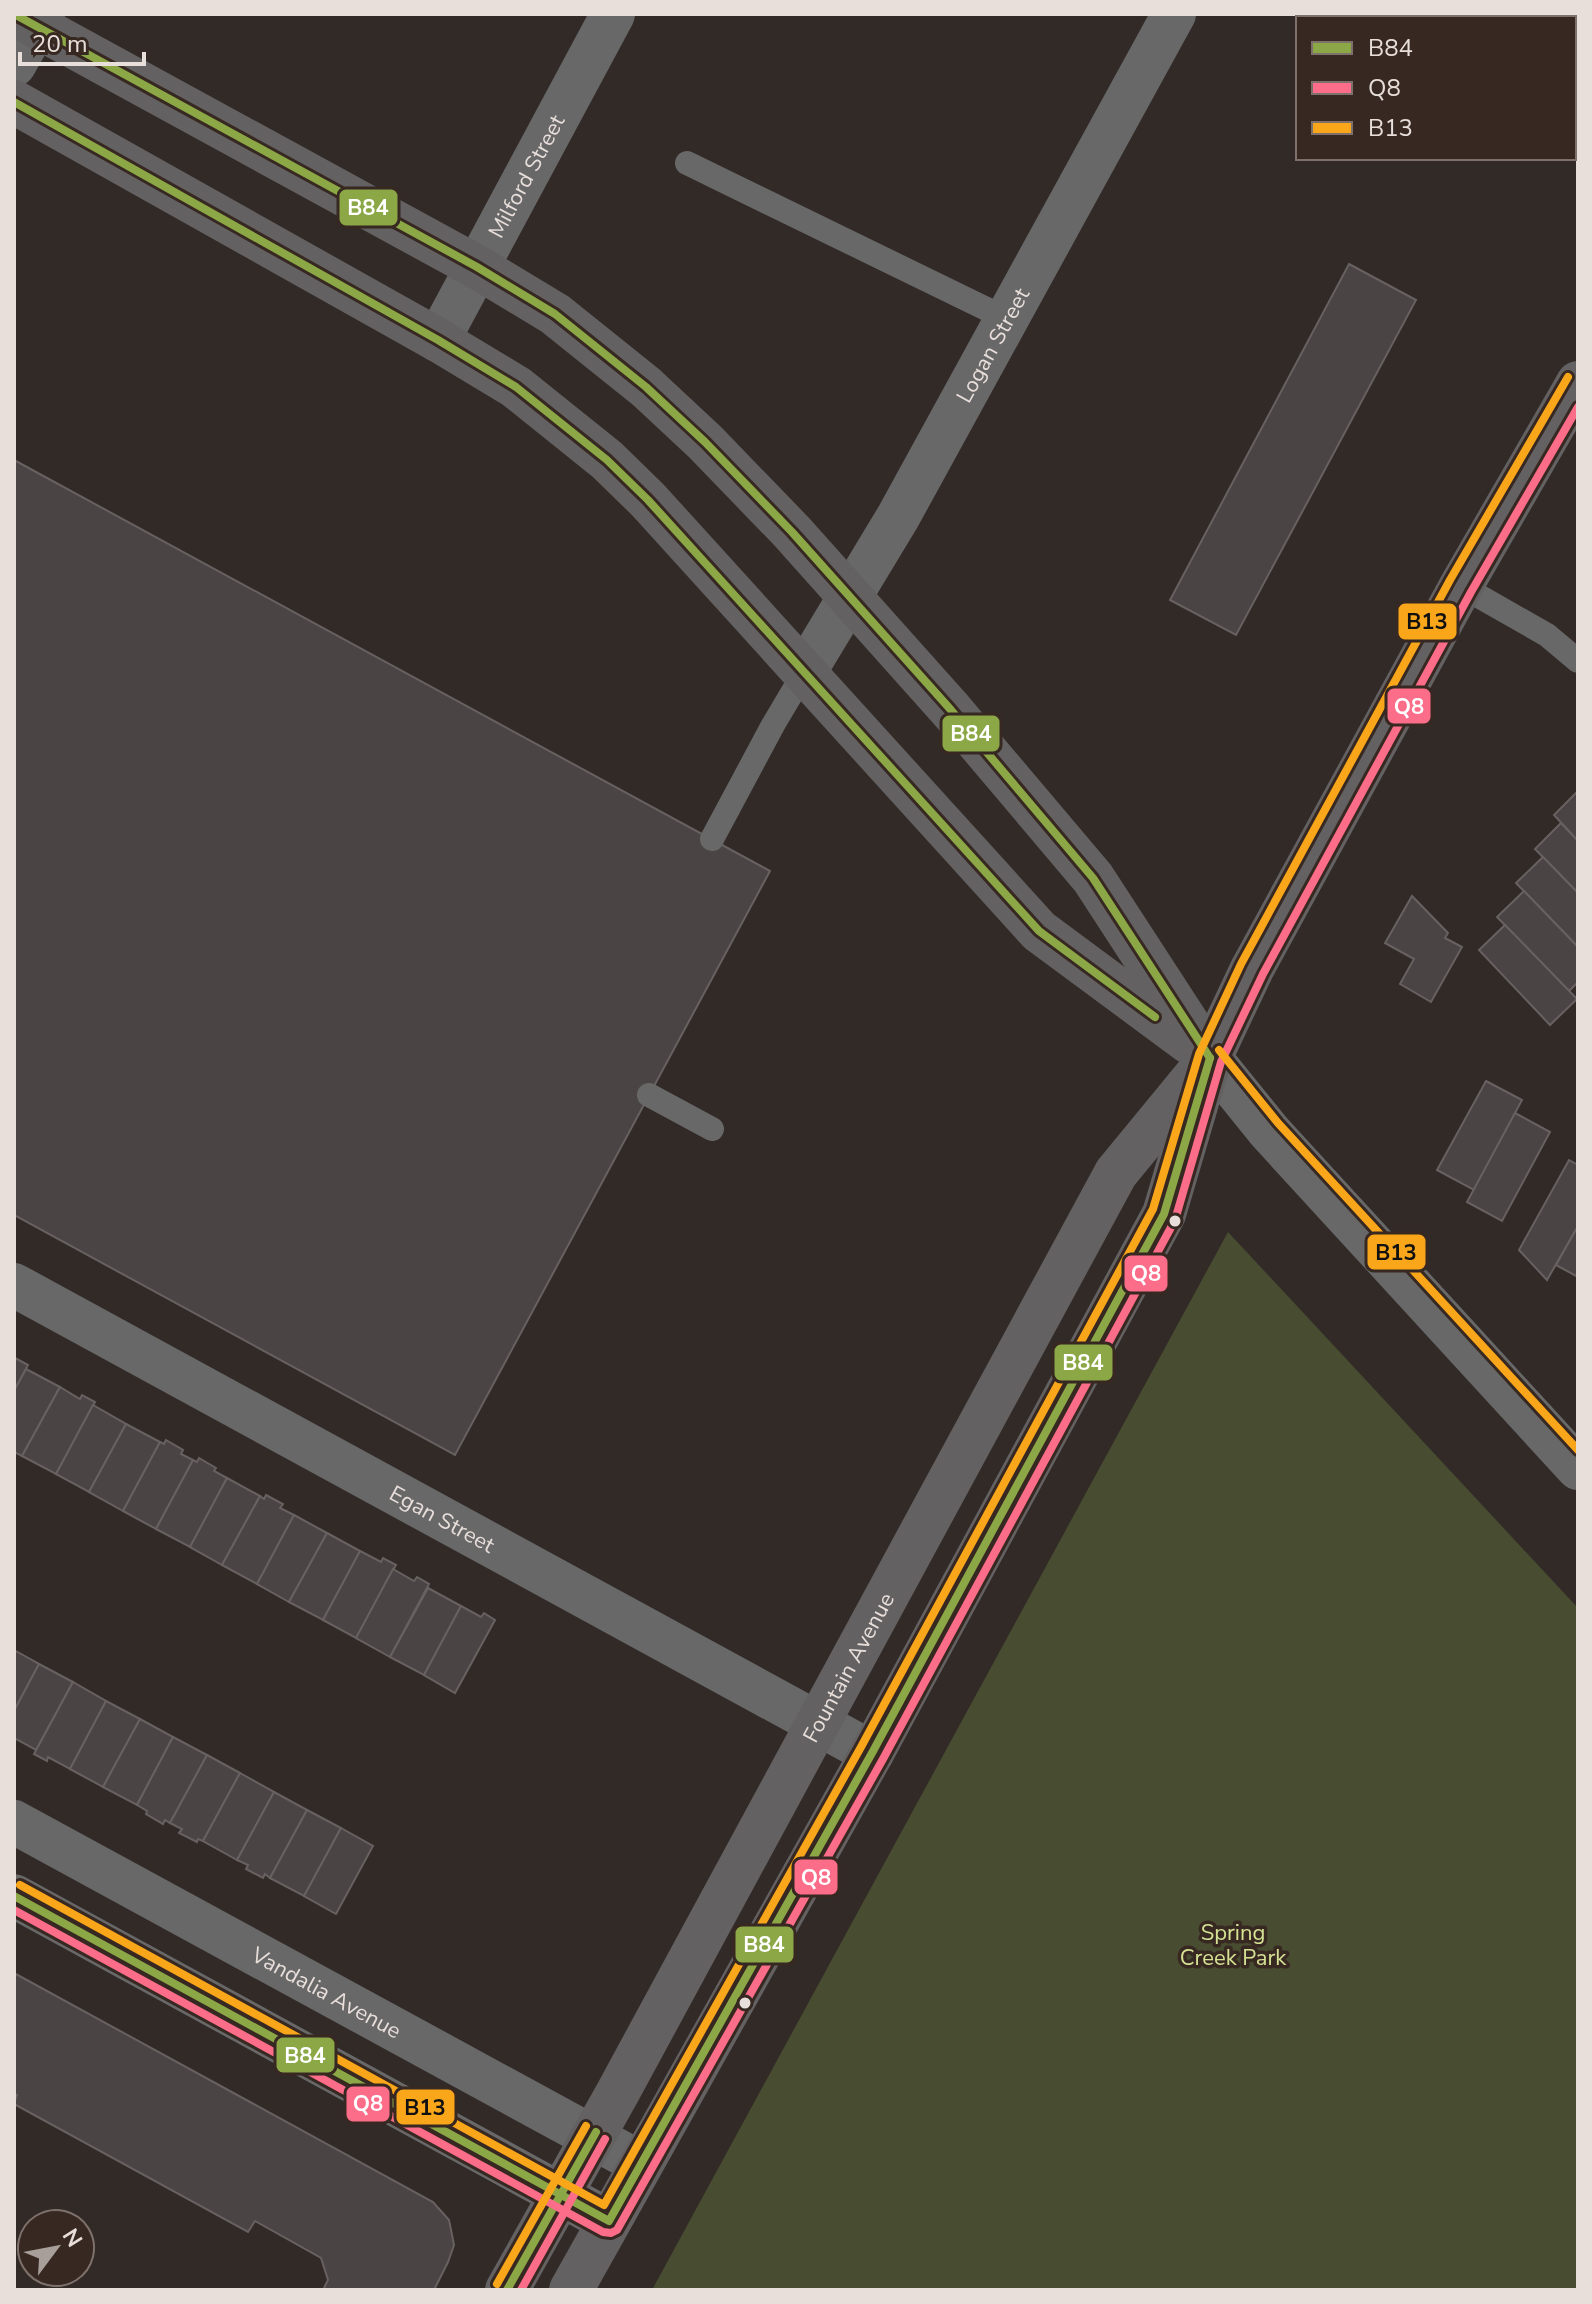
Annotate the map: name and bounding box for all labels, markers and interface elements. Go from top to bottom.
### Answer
scale bar [20,16,144,66]
legend [1296,16,1576,160]
text: 20 m [32,28,88,60]
text: B84 [1368,32,1413,64]
text: Q8 [1368,72,1401,104]
street label: Milford Street [482,109,572,244]
text: B13 [1368,112,1413,144]
line badge: B84 [338,188,399,227]
text: B84 [347,193,389,223]
street label: Logan Street [950,282,1037,408]
line badge: B13 [1397,602,1458,641]
text: B13 [1406,607,1448,637]
line badge: Q8 [1386,687,1432,725]
text: Q8 [1394,692,1424,722]
line badge: B84 [941,714,1001,753]
text: B84 [950,719,992,749]
unlabelled marker [1167,1213,1183,1229]
line badge: B13 [1366,1233,1427,1271]
text: B13 [1375,1238,1417,1268]
line badge: Q8 [1123,1254,1169,1293]
text: Q8 [1131,1259,1161,1289]
line badge: B84 [1053,1343,1114,1382]
text: B84 [1062,1348,1104,1378]
street label: Egan Street [384,1479,500,1561]
street label: Fountain Avenue [796,1588,902,1748]
line badge: Q8 [793,1858,839,1896]
text: Q8 [801,1863,831,1893]
park label: Spring Creek Park [1180,1918,1287,1973]
line badge: B84 [734,1925,795,1964]
text: B84 [743,1930,785,1960]
street label: Vandalia Avenue [245,1940,406,2046]
unlabelled marker [737,1995,753,2011]
line badge: B84 [275,2036,336,2074]
text: B84 [284,2041,326,2071]
line badge: Q8 [345,2085,391,2123]
line badge: B13 [395,2088,456,2126]
text: Q8 [353,2089,383,2119]
text: B13 [404,2093,446,2123]
north arrow [16,2208,96,2288]
text: N [55,2223,89,2253]

